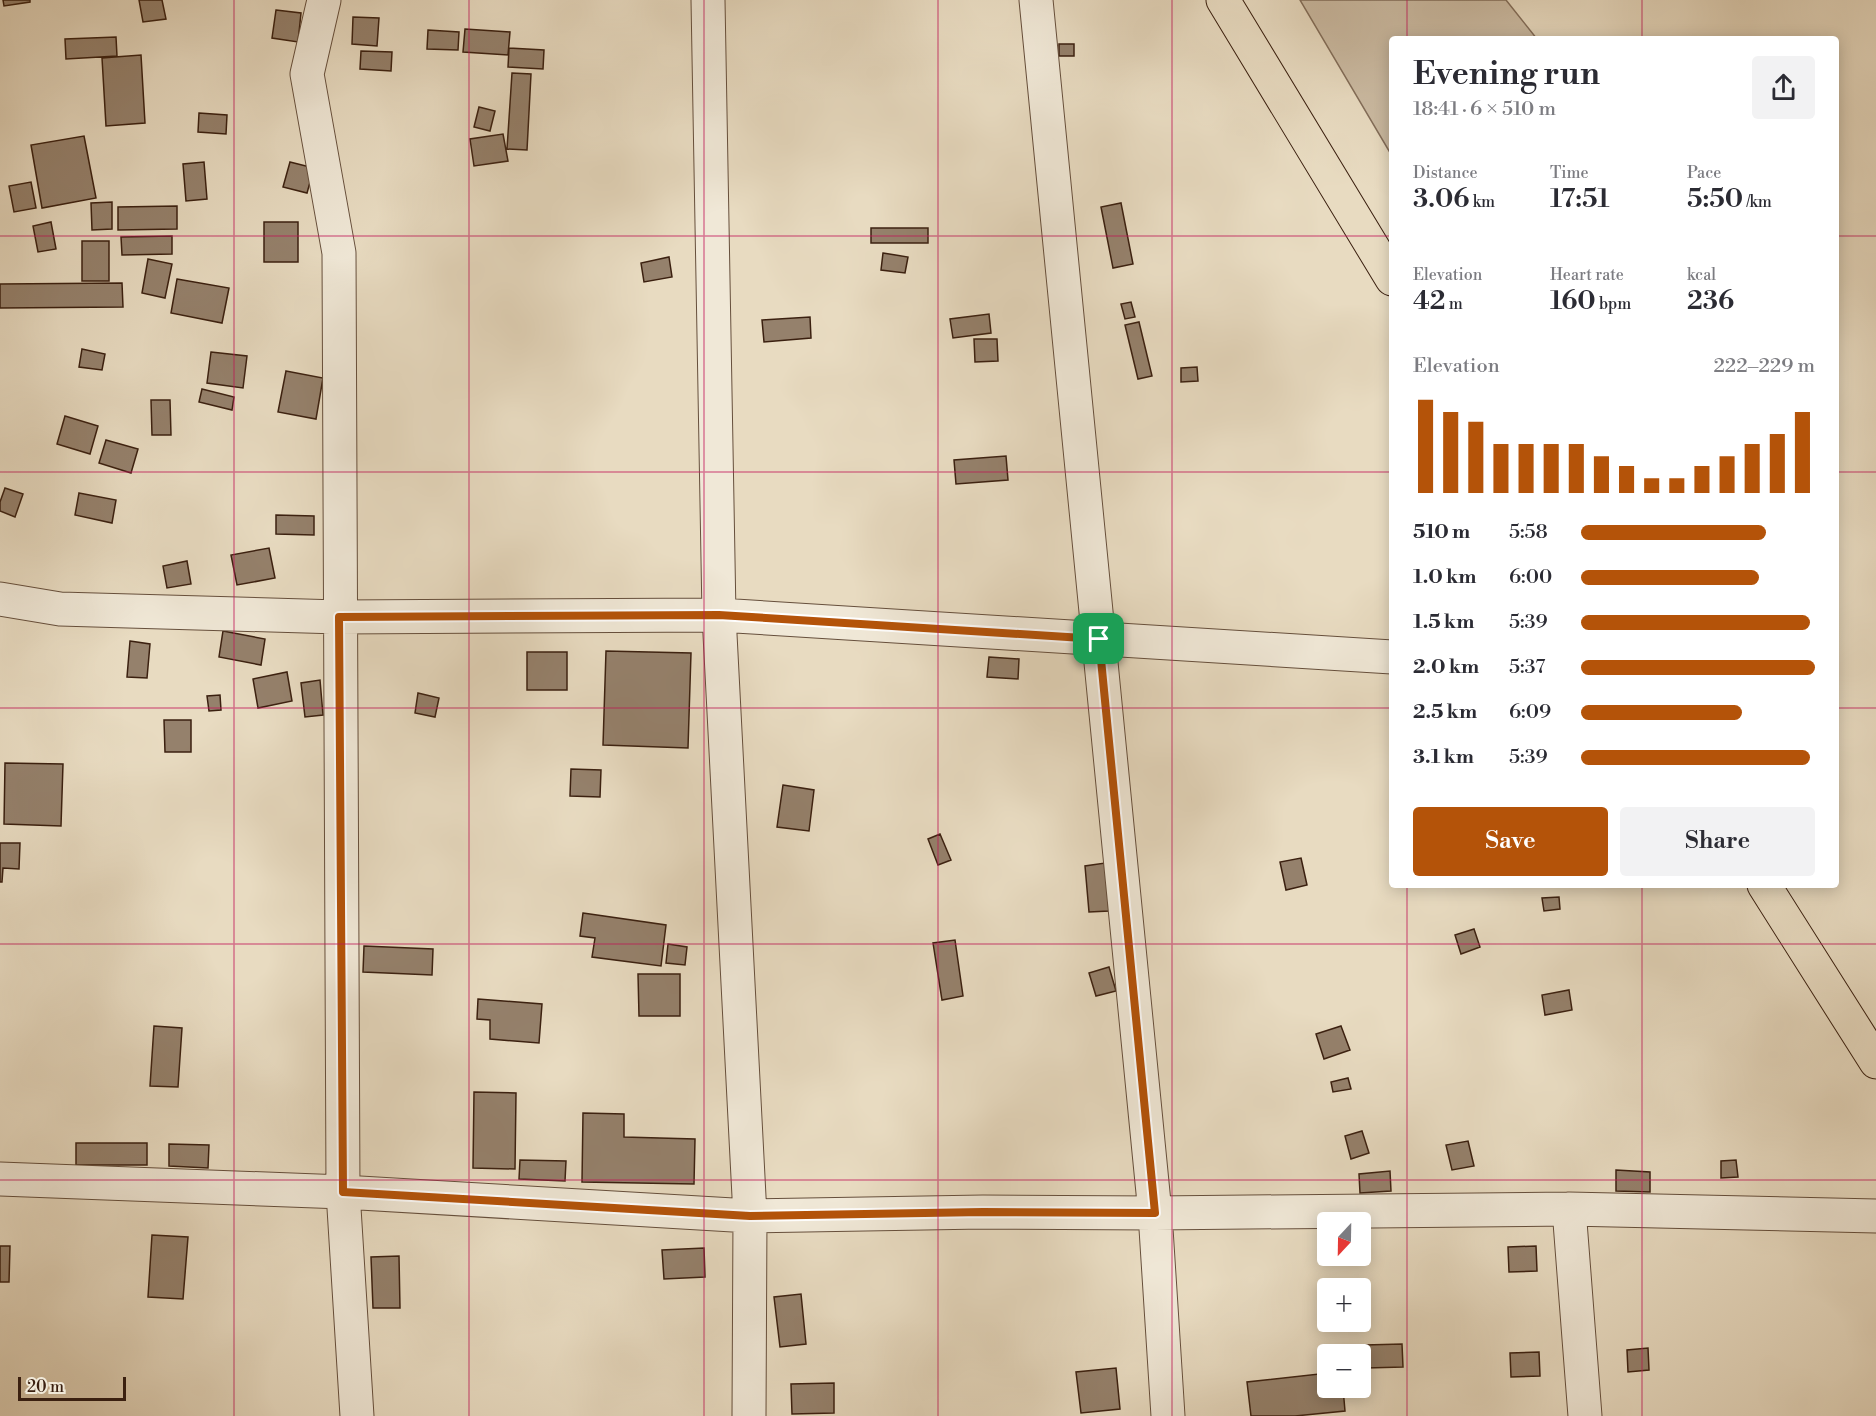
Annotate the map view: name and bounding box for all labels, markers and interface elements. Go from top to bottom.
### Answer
text: Evening run [1413,54,1600,95]
button: share [1752,56,1815,119]
text: 18:41 · 6 × 510 m [1413,97,1556,122]
text: Distance [1413,163,1478,183]
text: Time [1550,163,1589,183]
text: Pace [1687,163,1721,183]
text: 3.06 [1413,183,1469,215]
text: 17:51 [1550,183,1610,215]
text: 5:50 [1687,183,1743,215]
text: km [1469,192,1495,212]
text: /km [1743,192,1772,212]
text: Elevation [1413,265,1482,285]
text: Heart rate [1550,265,1624,285]
text: kcal [1687,265,1716,285]
text: 42 [1413,285,1446,317]
text: 160 [1550,285,1596,317]
text: 236 [1687,285,1734,317]
text: m [1446,294,1463,314]
text: bpm [1596,294,1631,314]
text: Elevation [1413,354,1500,379]
text: 222–229 m [1713,354,1815,379]
text: 510 m [1413,520,1470,545]
text: 5:58 [1509,520,1548,545]
text: 1.0 km [1413,565,1477,590]
text: 6:00 [1509,565,1552,590]
text: 1.5 km [1413,610,1474,635]
text: 5:39 [1509,610,1548,635]
pin [1073,613,1124,664]
icon: arrive [1082,622,1115,655]
text: 2.0 km [1413,655,1479,680]
text: 5:37 [1509,655,1545,680]
text: 2.5 km [1413,700,1477,725]
text: 6:09 [1509,700,1551,725]
text: 3.1 km [1413,745,1474,770]
text: 5:39 [1509,745,1548,770]
button: Save [1413,807,1608,876]
button: Share [1620,807,1815,876]
north arrow [1317,1212,1371,1266]
map controls [1317,1212,1371,1398]
button: + [1317,1278,1371,1332]
button: − [1317,1344,1371,1398]
scale bar [18,1374,126,1402]
text: 20 m [27,1377,64,1397]

